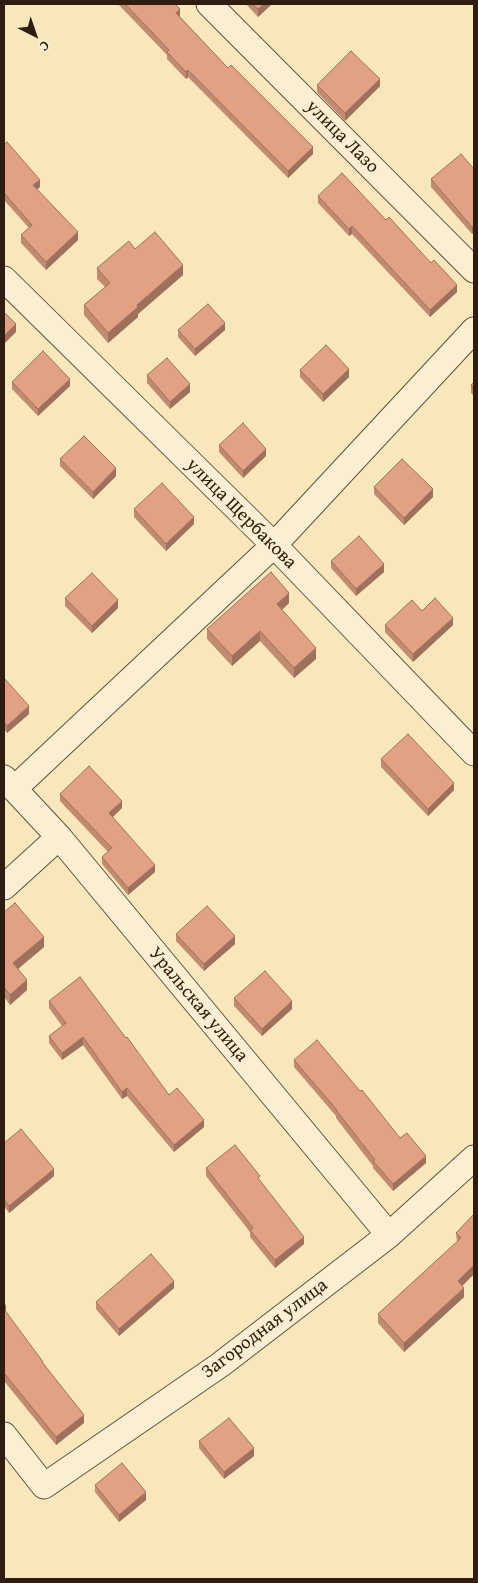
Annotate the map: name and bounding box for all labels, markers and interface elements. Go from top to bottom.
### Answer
north arrow [10,10,60,60]
text: С [35,36,54,56]
street label: улица Лазо [301,96,383,178]
street label: улица Щербакова [181,454,301,574]
street label: Уральская улица [143,943,253,1067]
street label: Загородная улица [197,1274,333,1384]

